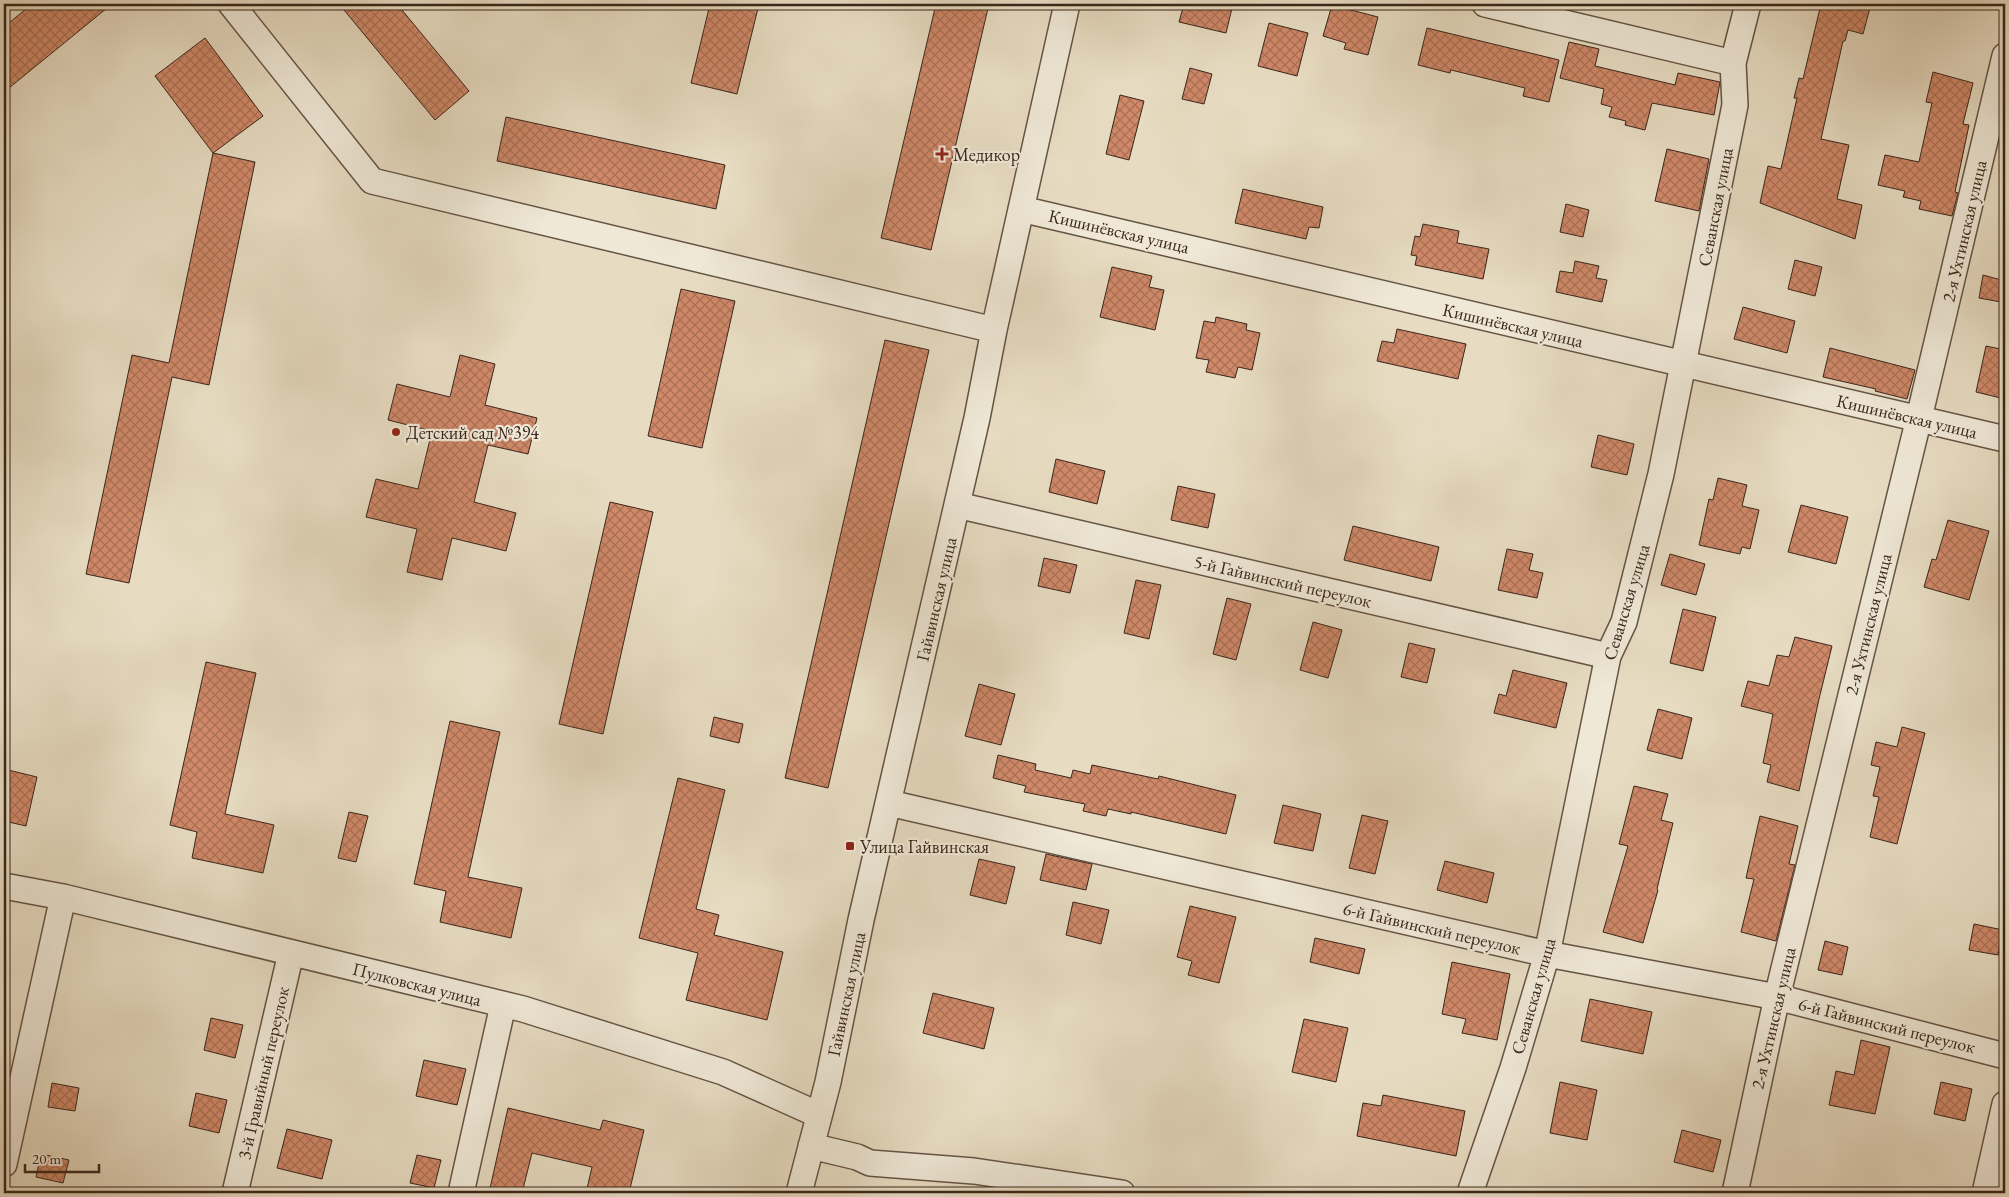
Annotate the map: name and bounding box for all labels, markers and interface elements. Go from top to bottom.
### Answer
place label: Медикор [953,143,1020,166]
street label: Севанская улица [1692,145,1738,268]
marker: Медикор [935,147,949,161]
street label: 2-я Ухтинская улица [1936,157,1992,304]
street label: Кишинёвская улица [1046,204,1192,259]
street label: Кишинёвская улица [1440,298,1586,353]
street label: Кишинёвская улица [1834,389,1980,444]
place label: Детский сад №394 [406,421,539,444]
marker: Детский сад №394 [390,426,402,438]
street label: Гайвинская улица [911,534,962,663]
street label: Севанская улица [1597,540,1655,663]
street label: 5-й Гайвинский переулок [1192,549,1374,613]
street label: 2-я Ухтинская улица [1839,550,1897,697]
place label: Улица Гайвинская [859,835,989,858]
marker: Улица Гайвинская [844,840,856,852]
street label: 6-й Гайвинский переулок [1341,896,1523,960]
street label: Гайвинская улица [822,929,871,1058]
street label: Севанская улица [1505,934,1561,1057]
street label: 2-я Ухтинская улица [1745,944,1801,1091]
street label: Пулковская улица [350,957,485,1011]
street label: 3-й Гравийный переулок [232,984,294,1162]
street label: 6-й Гайвинский переулок [1796,992,1978,1058]
scale bar [25,1142,99,1174]
text: 20 m [32,1149,61,1168]

